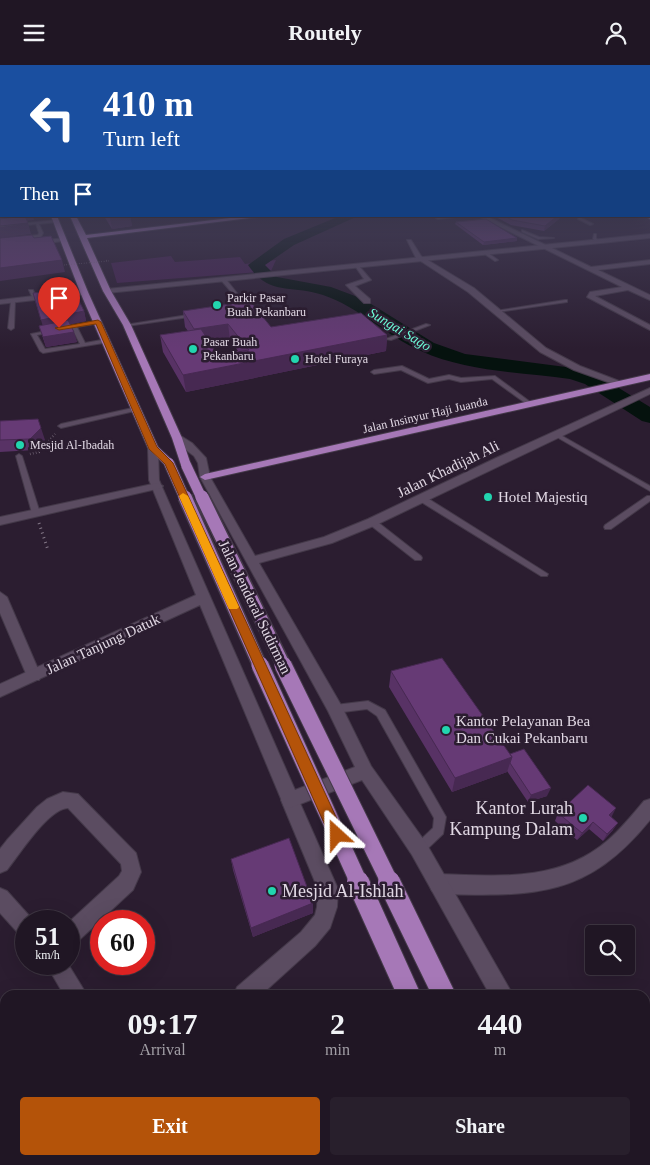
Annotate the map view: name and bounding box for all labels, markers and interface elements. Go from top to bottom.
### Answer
icon: menu [20,19,48,47]
icon: person [602,19,630,47]
text: Routely [288,20,362,45]
icon: left [20,85,85,150]
text: 410 m [103,85,193,124]
text: Turn left [103,126,180,151]
icon: arrive [69,180,97,208]
text: Then [20,183,59,204]
pin [38,277,80,328]
icon: arrive [45,284,73,312]
place label: Parkir Pasar Buah Pekanbaru [227,291,306,319]
marker: Parkir Pasar Buah Pekanbaru [211,299,223,311]
water label: Sungai Sago [366,305,434,354]
place label: Pasar Buah Pekanbaru [203,335,257,363]
marker: Pasar Buah Pekanbaru [187,343,199,355]
place label: Hotel Furaya [305,352,369,366]
marker: Hotel Furaya [289,353,301,365]
street label: Jalan Insinyur Haji Juanda [361,394,489,436]
street label: Jalan Khadijah Ali [394,437,502,501]
place label: Mesjid Al-Ibadah [30,438,114,452]
marker: Mesjid Al-Ibadah [14,439,26,451]
place label: Hotel Majestiq [498,489,588,505]
marker: Hotel Majestiq [482,491,494,503]
street label: Jalan Jenderal Sudirman [216,538,295,677]
street label: Jalan Tanjung Datuk [44,610,163,677]
place label: Kantor Pelayanan Bea Dan Cukai Pekanbaru [456,713,590,746]
marker: Kantor Pelayanan Bea Dan Cukai Pekanbaru [440,724,452,736]
place label: Kantor Lurah Kampung Dalam [450,798,573,839]
position arrow [310,808,362,860]
marker: Kantor Lurah Kampung Dalam [577,812,589,824]
place label: Mesjid Al-Ishlah [282,881,404,901]
marker: Mesjid Al-Ishlah [266,885,278,897]
speed limit sign: 60 [90,910,155,975]
text: 51 [35,923,60,950]
map controls [585,925,635,975]
button: search [585,925,635,975]
text: km/h [35,948,60,962]
text: 09:17 [128,1007,198,1040]
text: 2 [330,1007,345,1040]
text: 440 [477,1007,522,1040]
text: Arrival [139,1041,186,1058]
text: min [325,1041,350,1058]
text: m [494,1041,506,1058]
button: Exit [20,1097,320,1155]
button: Share [330,1097,630,1155]

